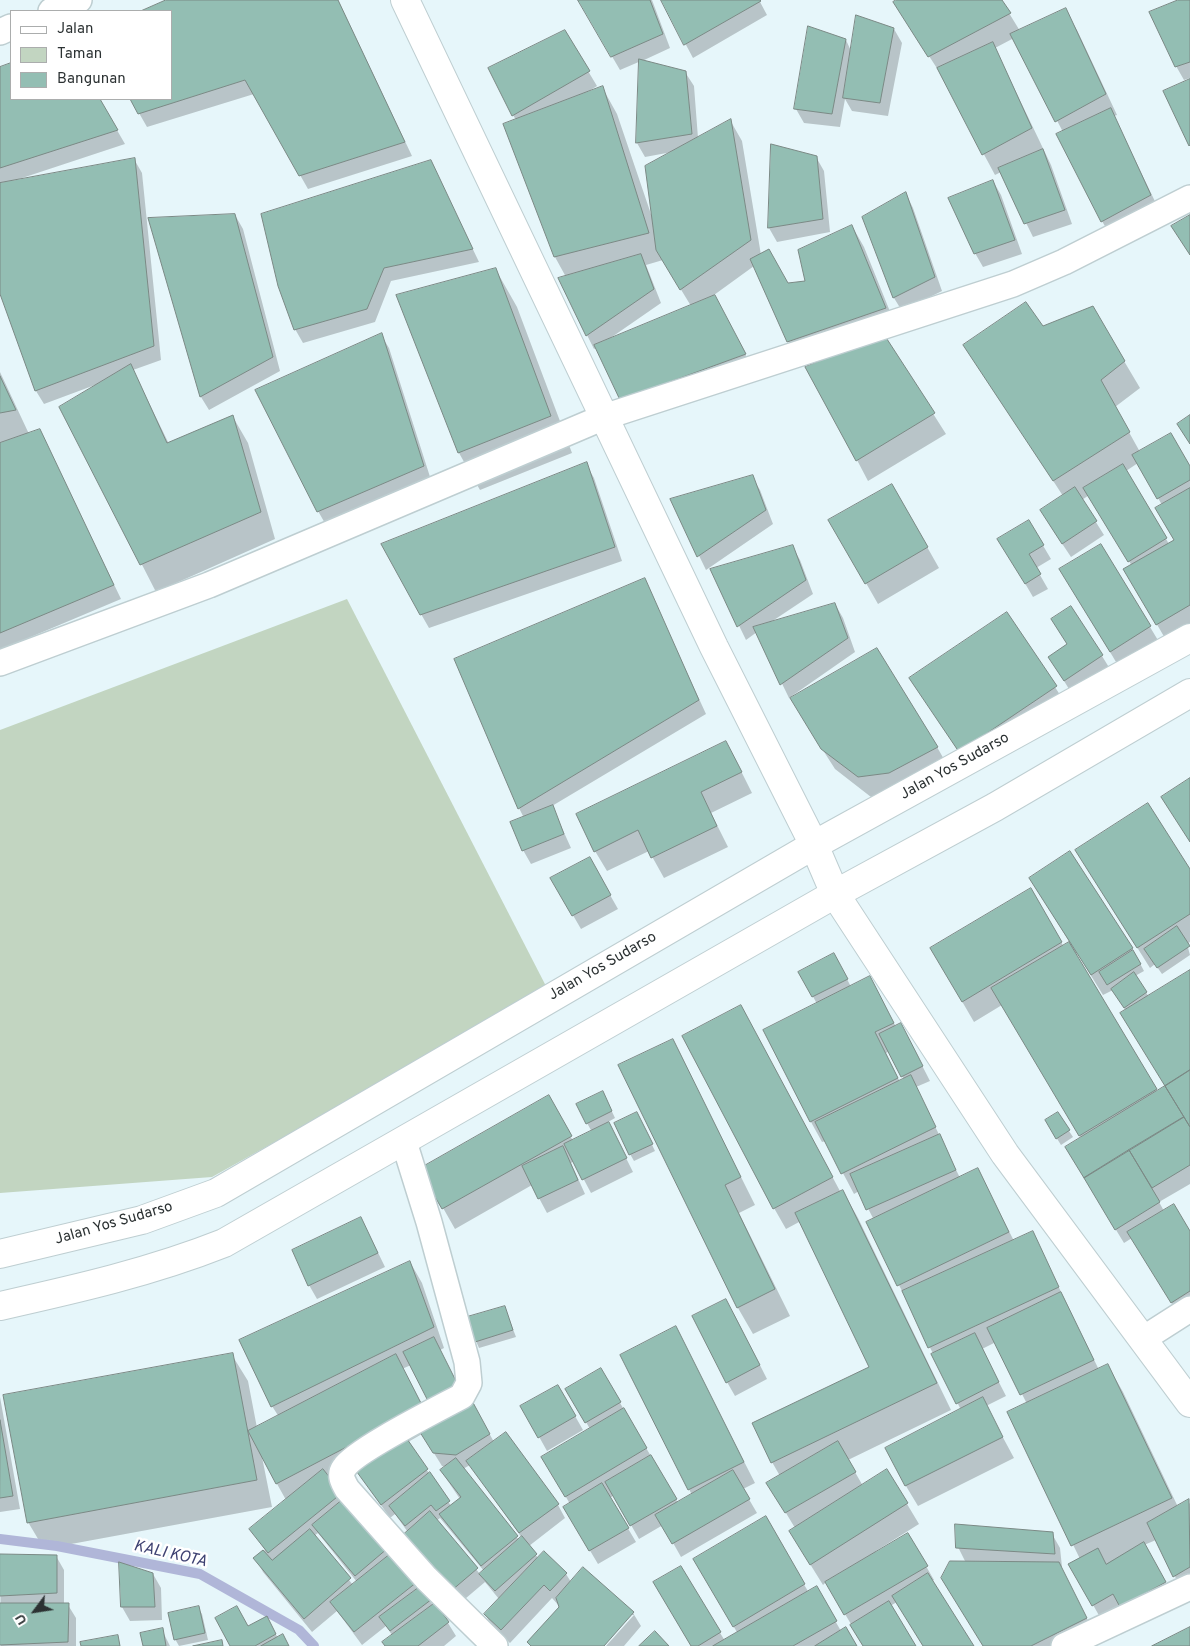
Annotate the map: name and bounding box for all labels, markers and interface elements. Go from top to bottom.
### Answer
legend [10,10,172,100]
text: Jalan [57,20,94,39]
text: Taman [57,45,102,64]
text: Bangunan [57,70,126,89]
street label: Jalan Yos Sudarso [897,730,1013,804]
street label: Jalan Yos Sudarso [546,929,660,1005]
street label: Jalan Yos Sudarso [53,1199,175,1249]
water label: KALI KOTA [132,1537,208,1573]
north arrow [10,1586,60,1636]
text: U [12,1610,32,1628]

